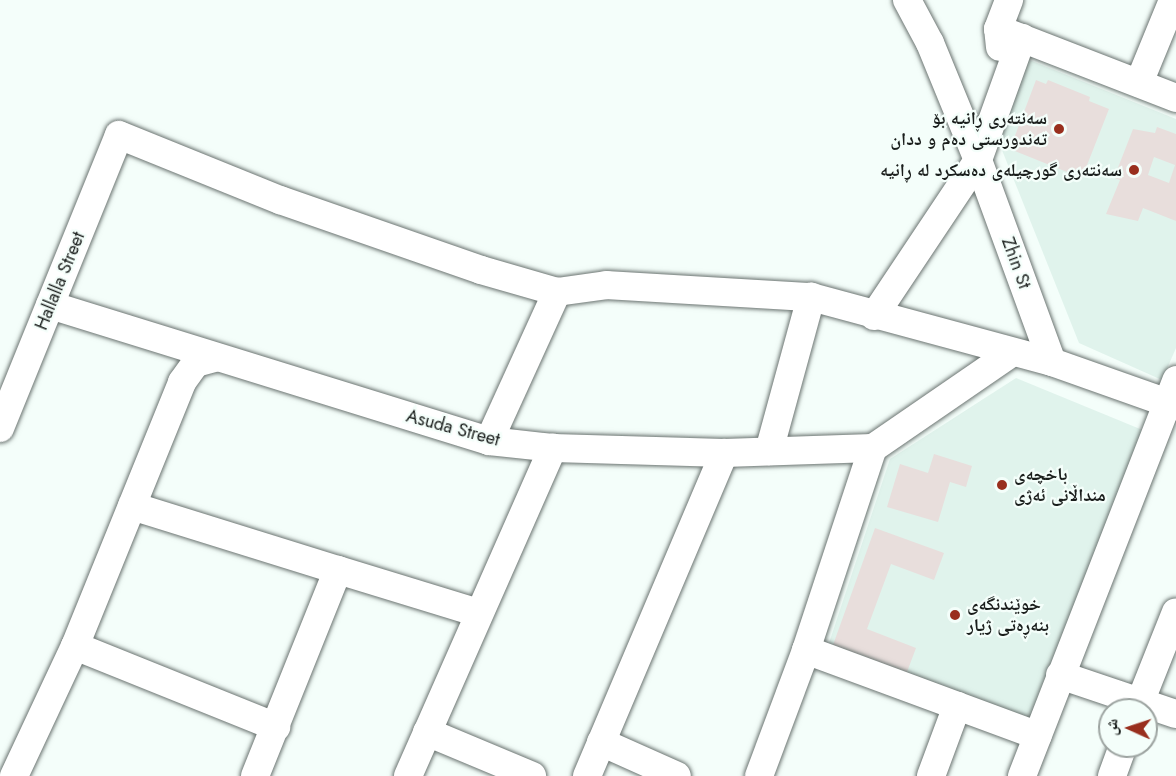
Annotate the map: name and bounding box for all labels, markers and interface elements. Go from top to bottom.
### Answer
place label: سەنتەری ڕانیە بۆ تەندورستی دەم و ددان [890,108,1047,150]
marker: سەنتەری ڕانیە بۆ تەندورستی دەم و ددان [1052,122,1066,136]
place label: سەنتەری گورچیلەی دەسکرد لە ڕانیە [880,159,1122,181]
marker: سەنتەری گورچیلەی دەسکرد لە ڕانیە [1127,163,1141,177]
street label: Hallalla Street [31,229,89,333]
street label: Zhin St [997,234,1035,292]
street label: Asuda Street [404,405,502,451]
place label: باخچەی منداڵانی ئەژی [1014,464,1106,506]
marker: باخچەی منداڵانی ئەژی [995,478,1009,492]
place label: خوێندنگەی بنەڕەتی ژیار [967,594,1049,636]
marker: خوێندنگەی بنەڕەتی ژیار [948,608,962,622]
north arrow [1098,698,1158,758]
text: ش [1100,718,1123,736]

